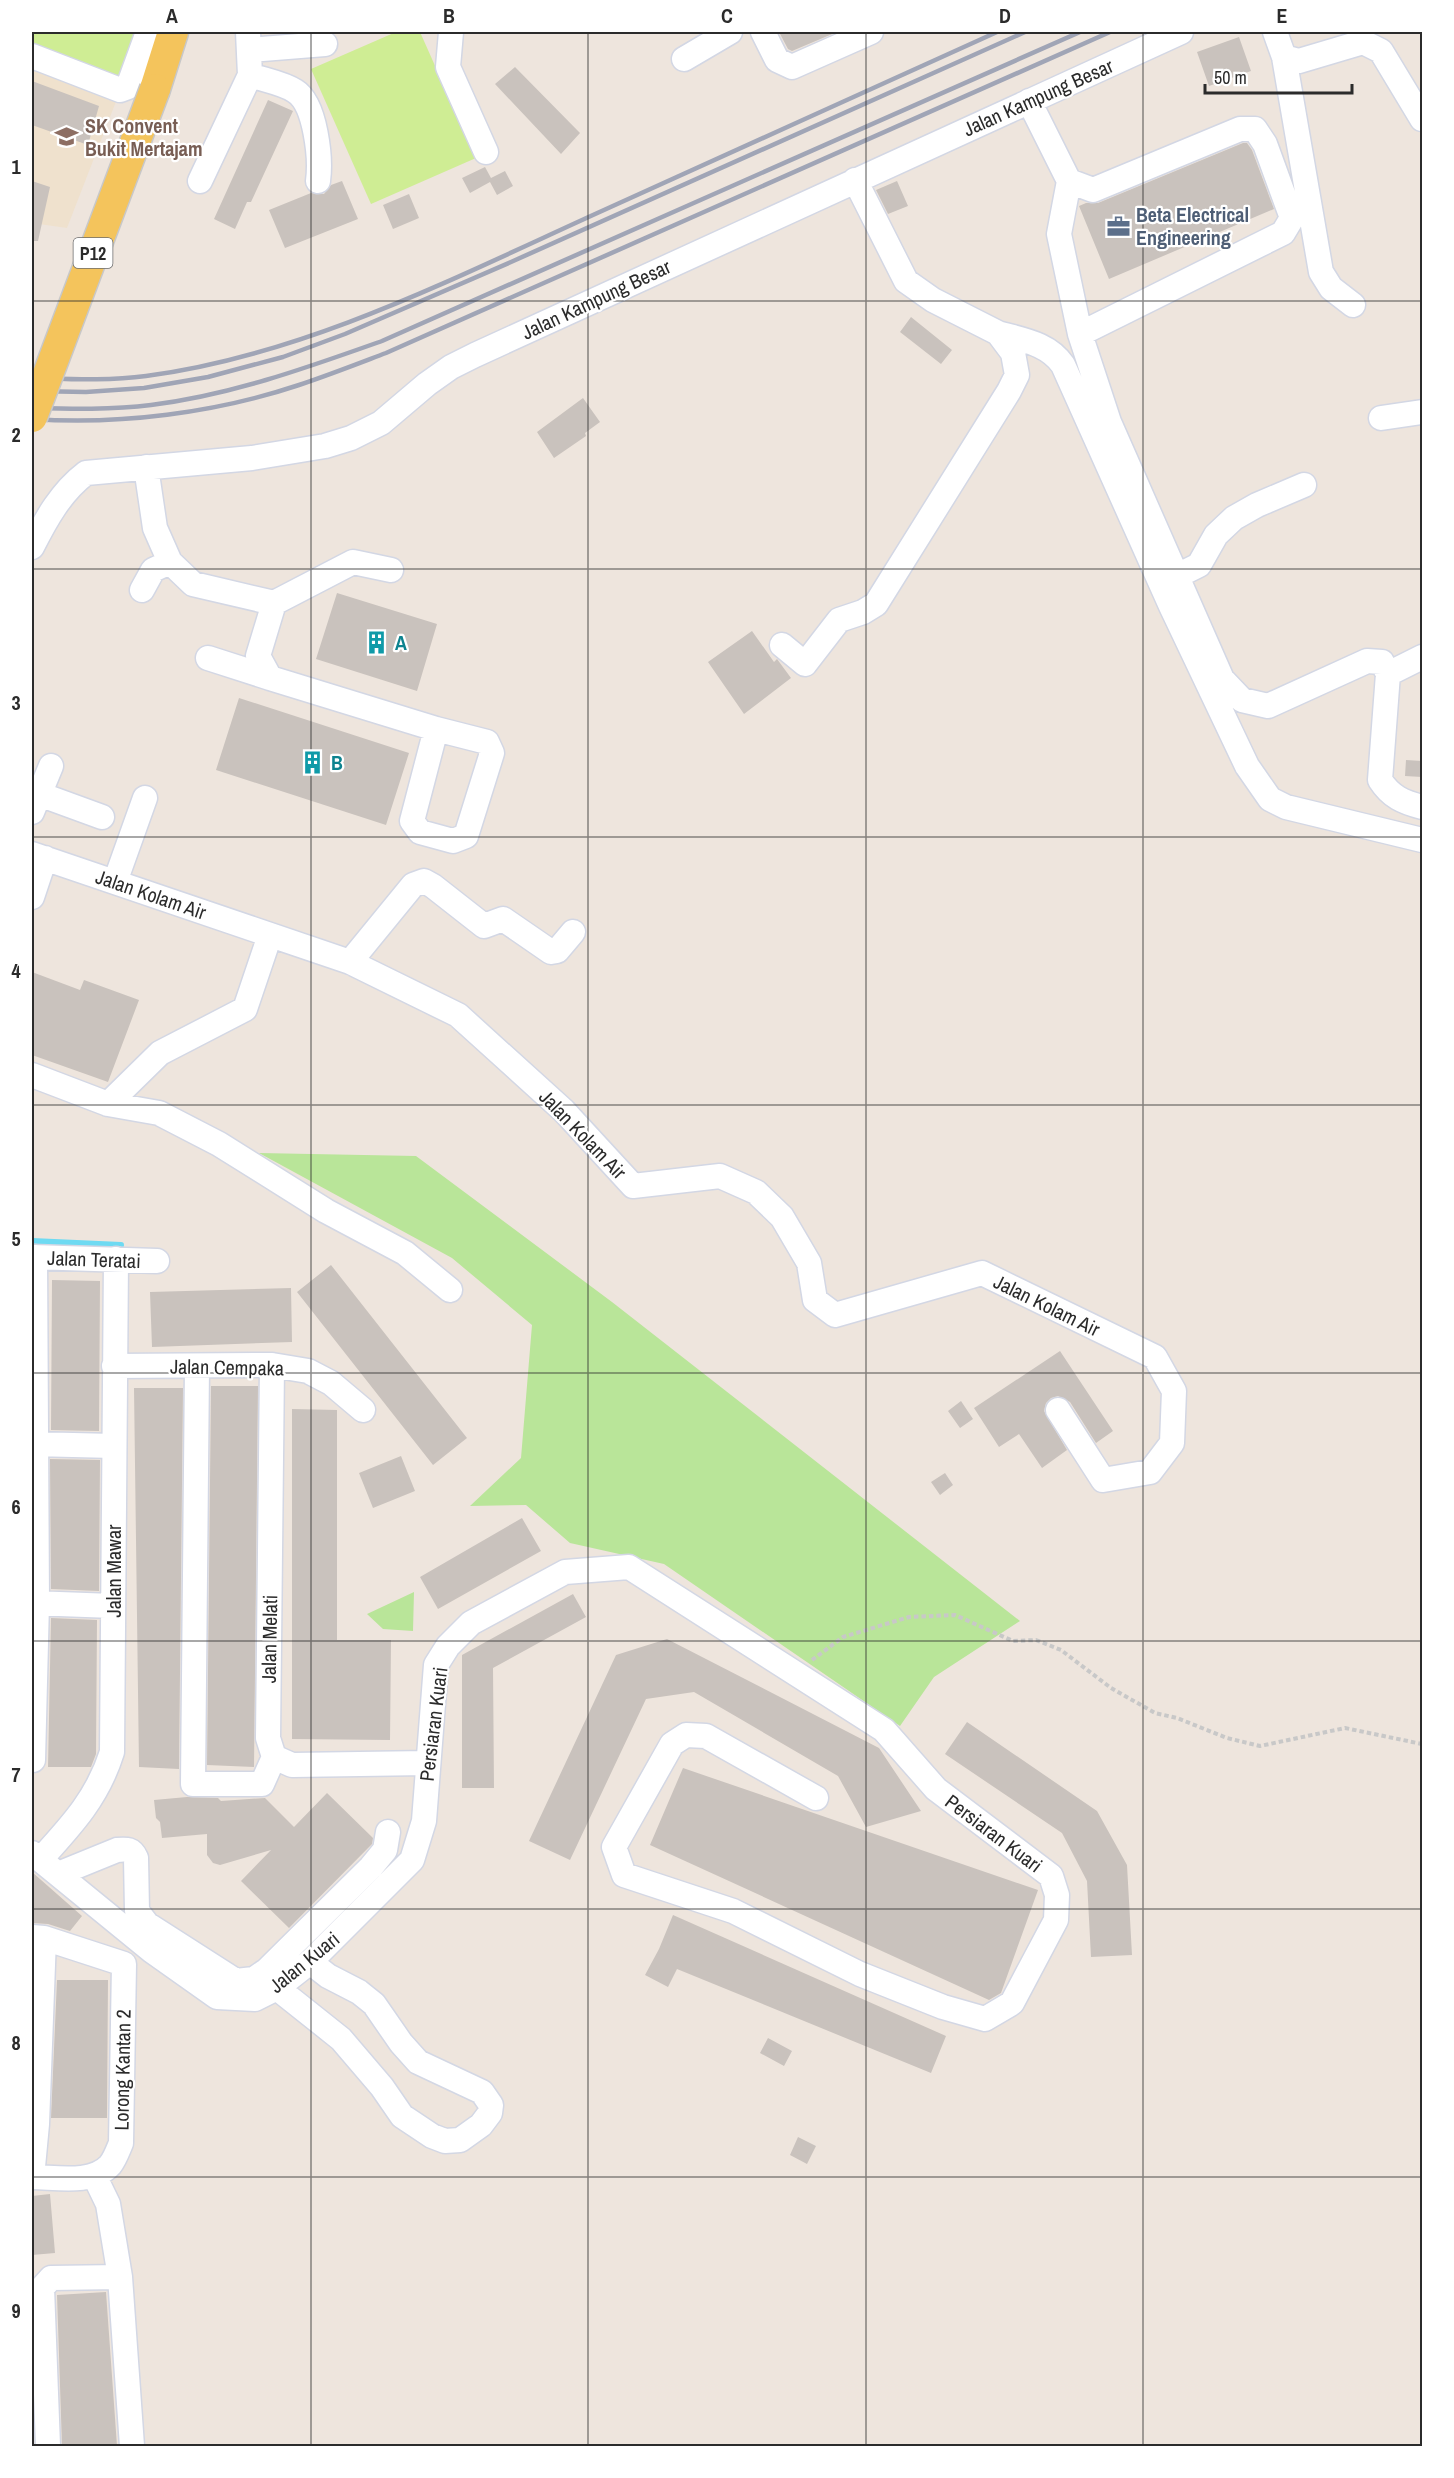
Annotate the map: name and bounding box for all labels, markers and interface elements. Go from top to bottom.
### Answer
text: A [166,2,178,29]
text: B [443,2,455,29]
text: C [721,2,733,29]
text: D [999,2,1011,29]
text: E [1277,2,1288,29]
street label: Jalan Kampung Besar [959,52,1118,142]
scale bar [1205,57,1352,95]
text: 50 m [1214,65,1247,90]
place label: SK Convent Bukit Mertajam [85,112,203,162]
school or university icon: SK Convent Bukit Mertajam [54,124,80,150]
text: 1 [11,153,21,180]
place label: Beta Electrical Engineering [1136,201,1249,251]
office icon: Beta Electrical Engineering [1105,213,1131,239]
road number: P12 [74,238,112,268]
street label: Jalan Kampung Besar [517,252,675,345]
text: 2 [11,421,21,448]
building icon: A [364,629,390,655]
place label: A [395,629,407,656]
text: 3 [11,689,21,716]
building icon: B [300,749,326,775]
place label: B [331,749,343,776]
street label: Jalan Kolam Air [92,863,210,926]
text: 4 [11,957,21,984]
street label: Jalan Kolam Air [533,1083,633,1185]
text: 5 [11,1225,21,1252]
street label: Jalan Teratai [47,1244,141,1274]
street label: Jalan Kolam Air [989,1268,1105,1343]
street label: Jalan Cempaka [170,1353,284,1381]
text: 6 [11,1493,21,1520]
street label: Jalan Mawar [100,1524,127,1617]
street label: Jalan Melati [255,1595,283,1683]
street label: Persiaran Kuari [413,1665,453,1783]
text: 7 [11,1761,21,1788]
street label: Persiaran Kuari [940,1788,1048,1878]
street label: Jalan Kuari [263,1925,345,1999]
street label: Lorong Kantan 2 [107,2009,137,2131]
text: 8 [11,2029,21,2056]
text: 9 [11,2297,21,2324]

